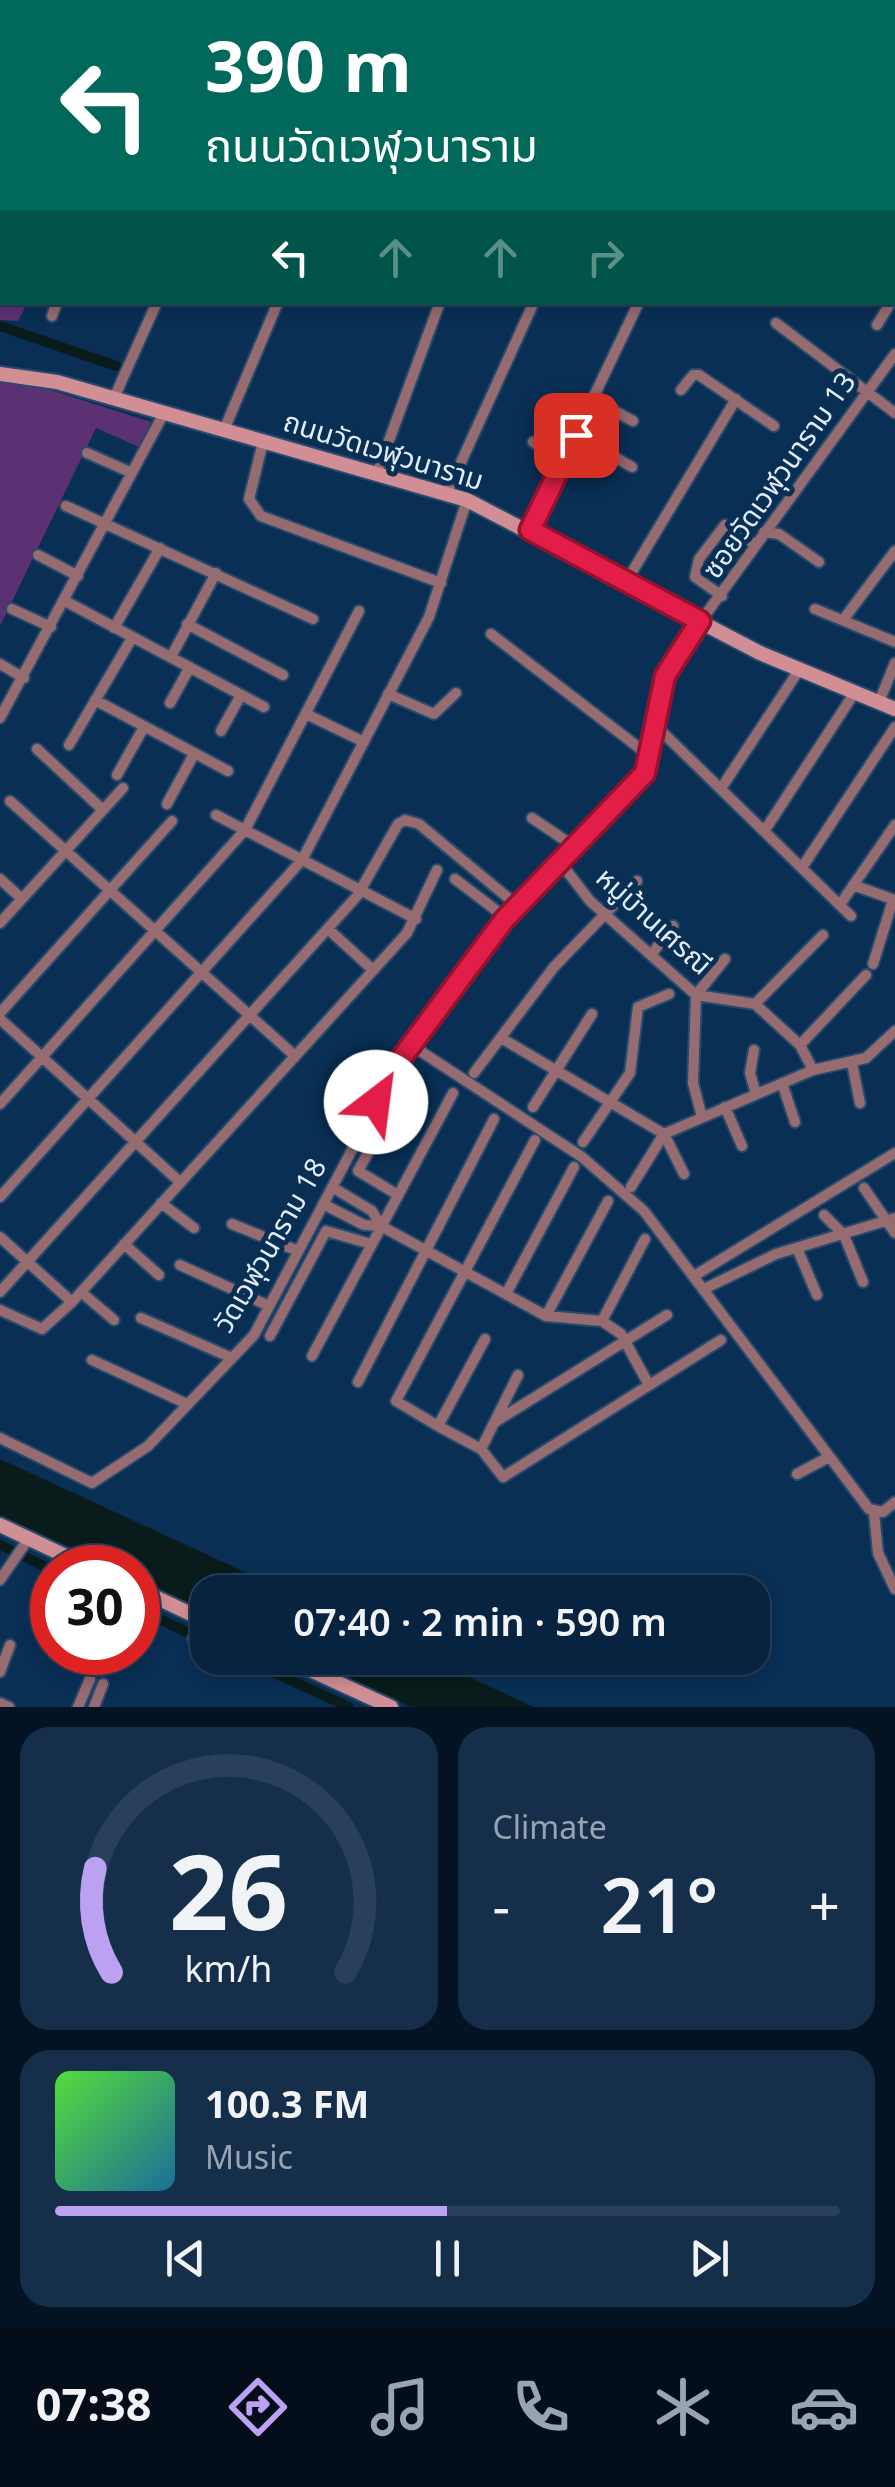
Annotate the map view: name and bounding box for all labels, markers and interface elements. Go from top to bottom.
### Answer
text: 390 m [205,18,412,124]
icon: left [40,40,170,170]
text: ถนนวัดเวฬุวนาราม [205,114,538,182]
icon: left [263,230,318,285]
icon: ahead [368,230,423,285]
icon: ahead [473,230,528,285]
icon: right [578,230,633,285]
street label: ซอยวัดเวฬุวนาราม 13 [693,364,867,588]
pin [534,393,619,478]
street label: ถนนวัดเวฬุวนาราม [278,401,488,503]
icon: arrive [549,408,604,463]
street label: หมู่บ้านเศรณี [585,858,721,986]
position arrow [324,1050,428,1154]
street label: วัดเวฬุวนาราม 18 [204,1151,338,1341]
speed limit sign: 30 [30,1545,160,1675]
text: 07:40 · 2 min · 590 m [293,1596,667,1653]
text: Climate [493,1805,607,1853]
text: 26 [169,1820,288,1977]
text: 21° [600,1853,718,1967]
text: − [493,1868,510,1951]
text: + [809,1868,840,1951]
text: km/h [185,1944,273,1998]
text: 100.3 FM [205,2078,369,2135]
text: Music [205,2135,293,2183]
icon: previous [158,2231,213,2286]
icon: pause [420,2231,475,2286]
icon: next [682,2231,737,2286]
icon: directions [223,2372,293,2442]
icon: music [365,2372,435,2442]
icon: phone [506,2372,576,2442]
icon: climate [648,2372,718,2442]
icon: car [789,2372,859,2442]
text: 07:38 [36,2373,152,2441]

